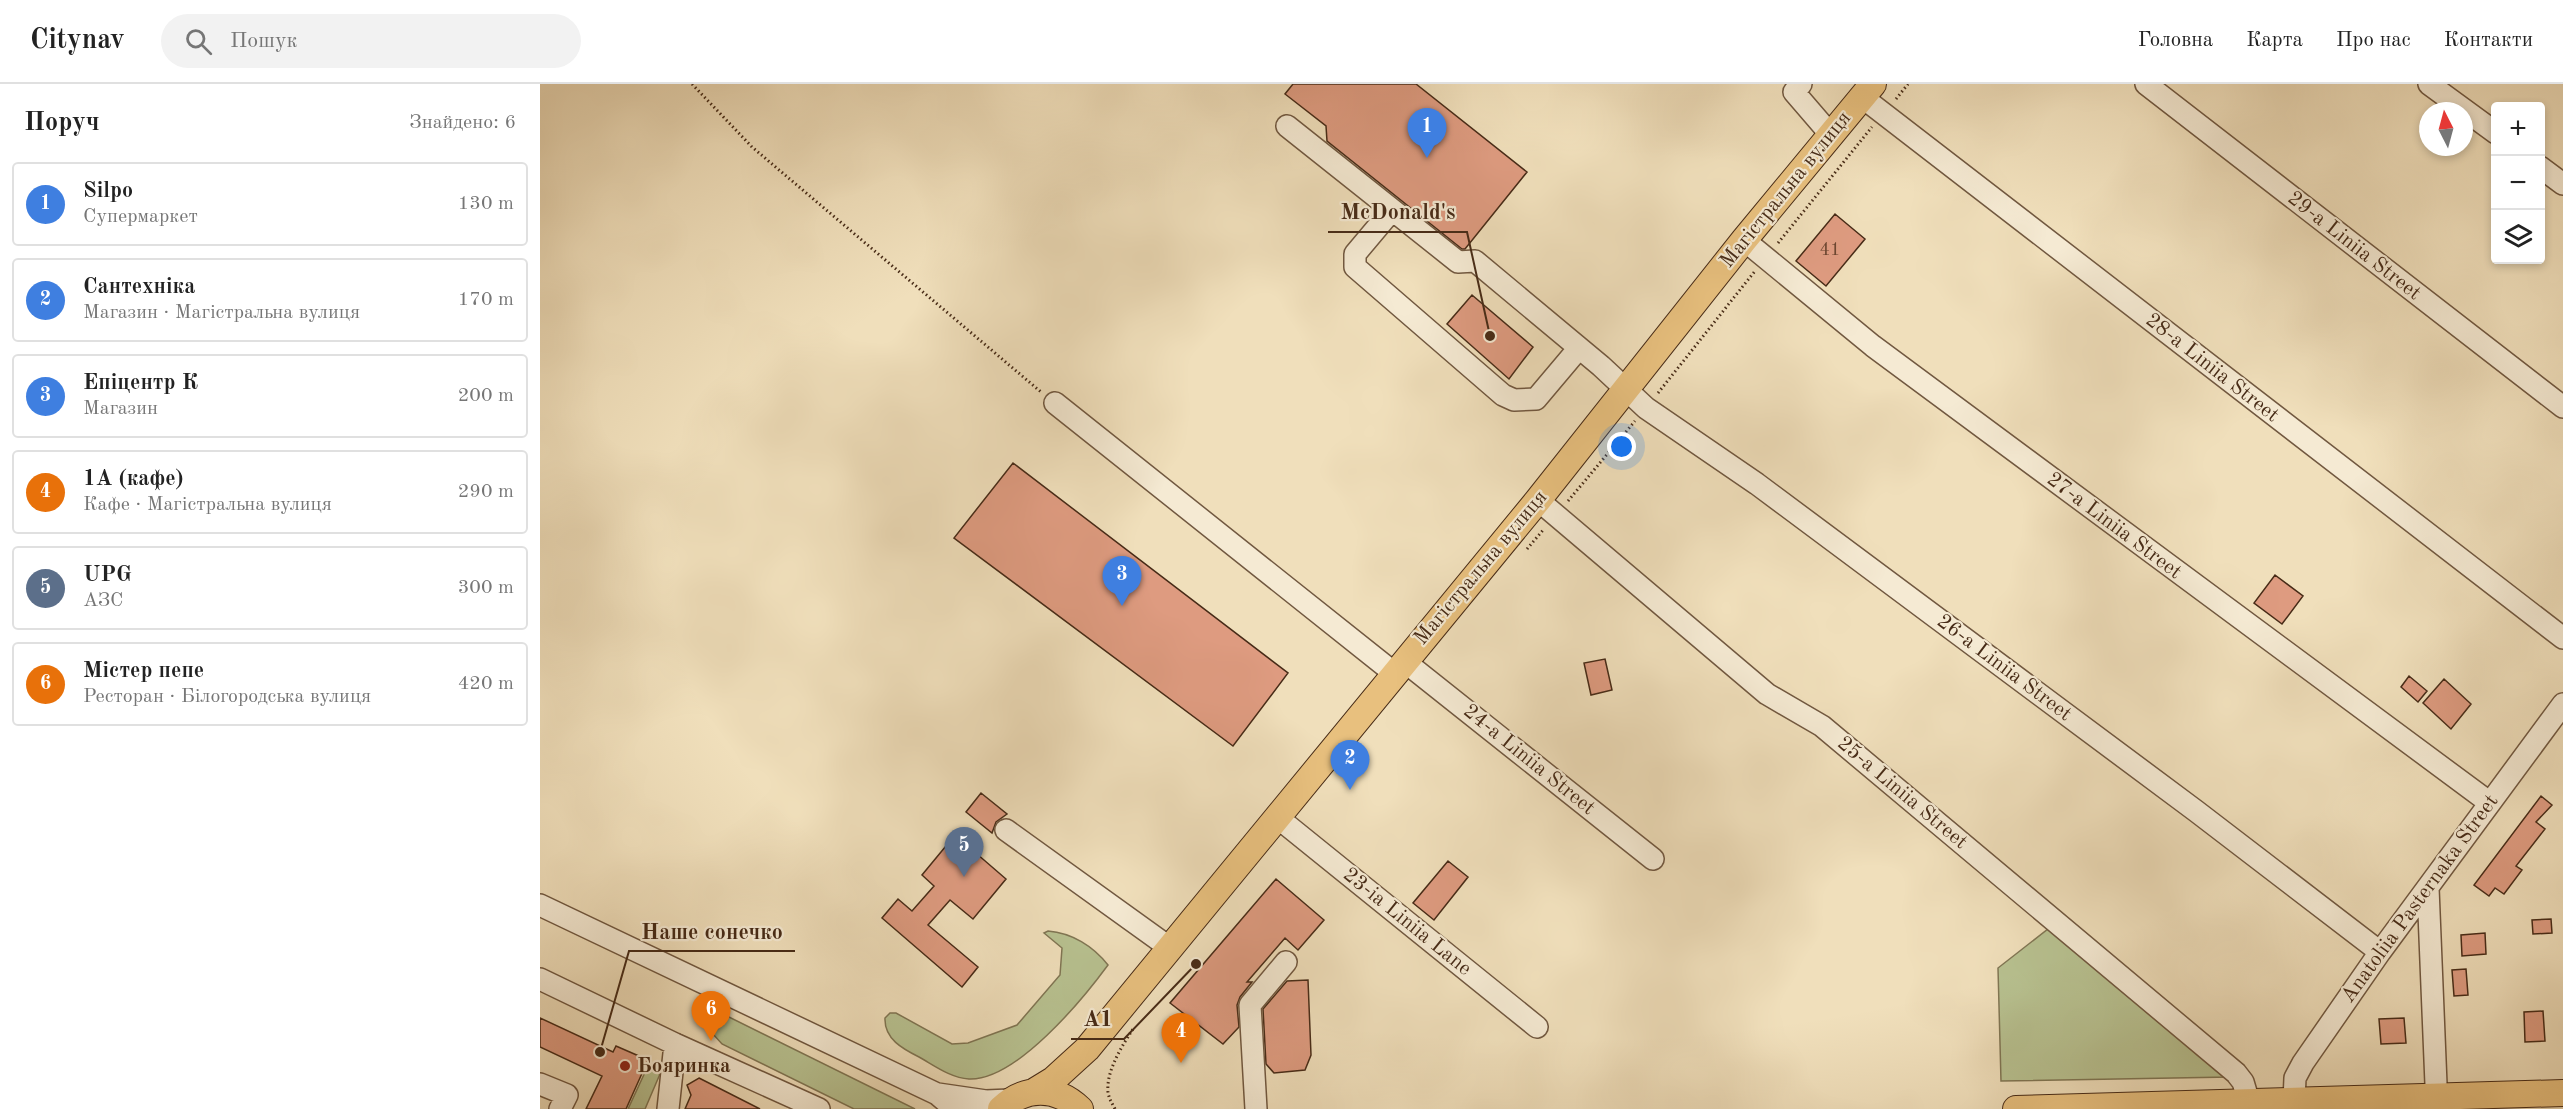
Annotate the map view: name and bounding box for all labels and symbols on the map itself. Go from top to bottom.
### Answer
north arrow [2419,102,2473,156]
street label: Магістральна вулиця [1717,108,1855,272]
pin: 1 [1408,109,1446,158]
street label: 29-a Liniia Street [2283,188,2425,304]
callout: McDonald's [1328,192,1467,232]
text: McDonald's [1340,202,1456,224]
house number: 41 [1820,241,1840,259]
street label: 28-a Liniia Street [2141,310,2283,426]
your location [1607,432,1636,461]
street label: 27-a Liniia Street [2043,469,2185,583]
street label: Магістральна вулиця [1410,487,1552,649]
pin: 3 [1102,556,1142,606]
street label: 26-a Liniia Street [1933,611,2075,725]
street label: 24-a Liniia Street [1459,701,1599,819]
street label: 25-a Liniia Street [1833,733,1971,853]
pin: 2 [1330,740,1370,790]
street label: Anatoliia Pasternaka Street [2338,791,2502,1007]
pin: 5 [944,828,984,877]
street label: 23-ia Liniia Lane [1339,864,1475,980]
callout: Наше сонечко [629,911,795,951]
text: Наше сонечко [641,922,783,944]
pin: 6 [692,992,730,1041]
callout: А1 [1071,999,1124,1039]
text: А1 [1083,1009,1113,1031]
pin: 4 [1162,1014,1200,1063]
place label: Бояринка [637,1056,731,1077]
marker: Бояринка [618,1059,632,1073]

